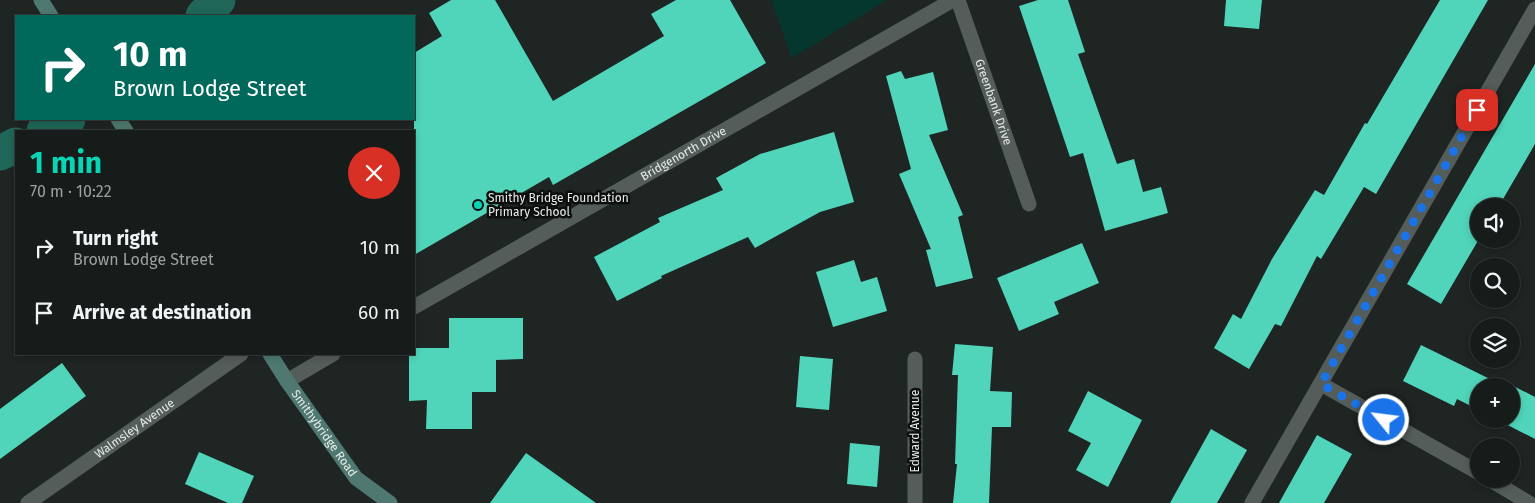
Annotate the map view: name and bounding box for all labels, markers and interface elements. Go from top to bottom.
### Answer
text: 10 m [113,33,188,75]
icon: right [30,35,95,100]
street label: Greenbank Drive [972,57,1015,147]
text: Brown Lodge Street [113,75,307,102]
pin [1456,89,1498,131]
icon: arrive [1463,96,1491,124]
street label: Bridgenorth Drive [638,124,729,184]
text: 1 min [30,145,102,181]
button: close [348,147,400,199]
text: 70 m · 10:22 [30,182,112,201]
place label: Smithy Bridge Foundation Primary School [488,191,629,219]
map controls [1470,198,1520,488]
button: sound [1470,198,1520,248]
marker: Smithy Bridge Foundation Primary School [472,199,484,211]
text: Turn right [73,227,158,250]
icon: right [30,234,58,262]
text: 10 m [360,236,400,259]
text: Brown Lodge Street [73,250,214,269]
button: search [1470,258,1520,308]
icon: arrive [30,299,58,327]
text: Arrive at destination [73,301,252,324]
text: 60 m [358,301,400,324]
button: layers [1470,318,1520,368]
button: + [1470,378,1520,428]
street label: Smithybridge Road [289,387,360,479]
street label: Edward Avenue [908,390,922,472]
position arrow [1357,393,1409,445]
street label: Walmsley Avenue [92,396,177,461]
button: − [1470,438,1520,488]

